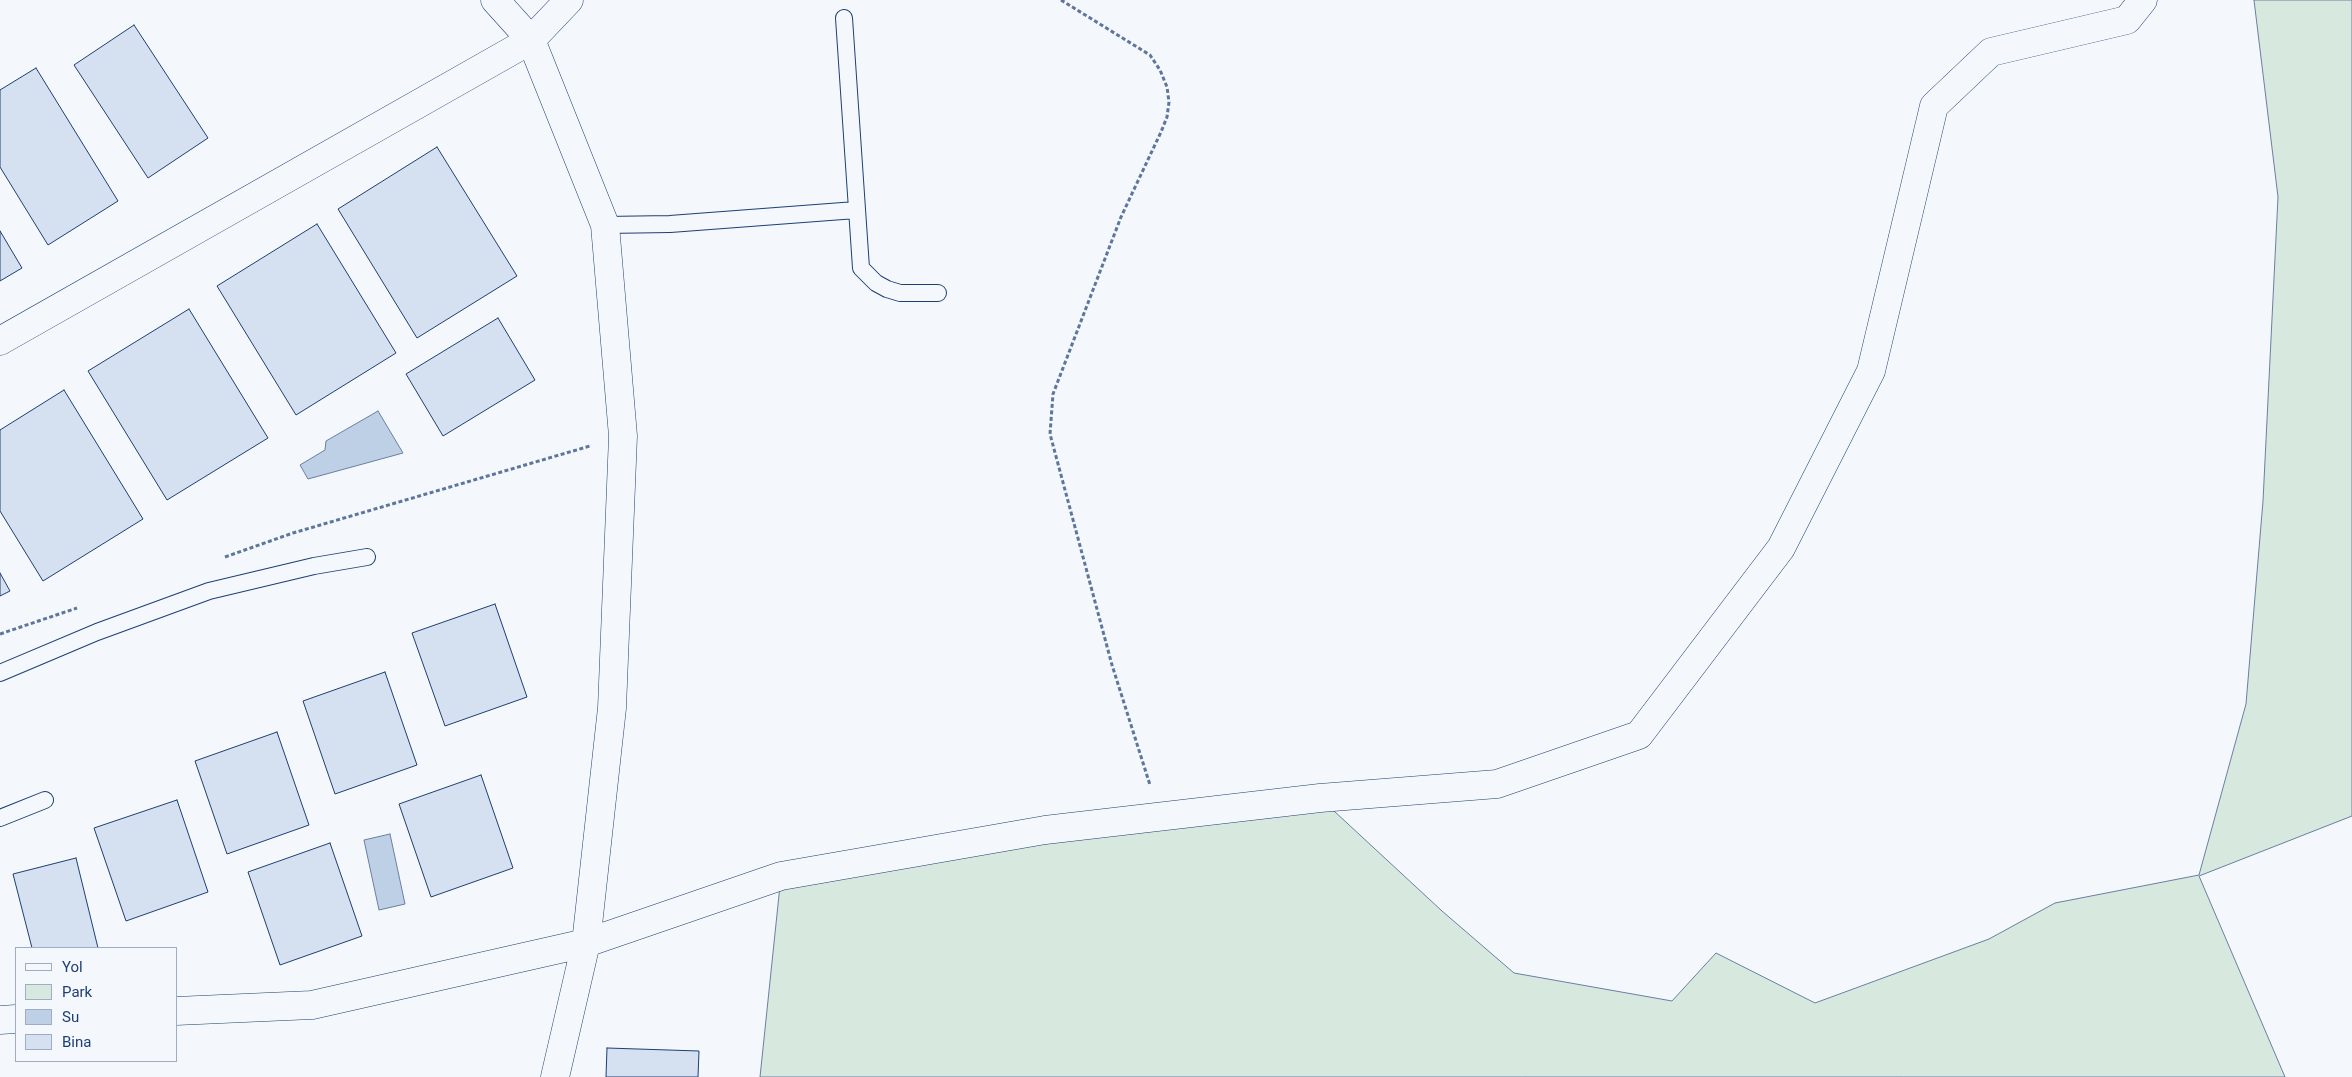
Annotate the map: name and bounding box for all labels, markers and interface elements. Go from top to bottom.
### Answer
legend [15,947,178,1062]
text: Yol [62,958,83,976]
text: Park [62,983,92,1001]
text: Su [62,1008,79,1026]
text: Bina [62,1033,91,1051]

